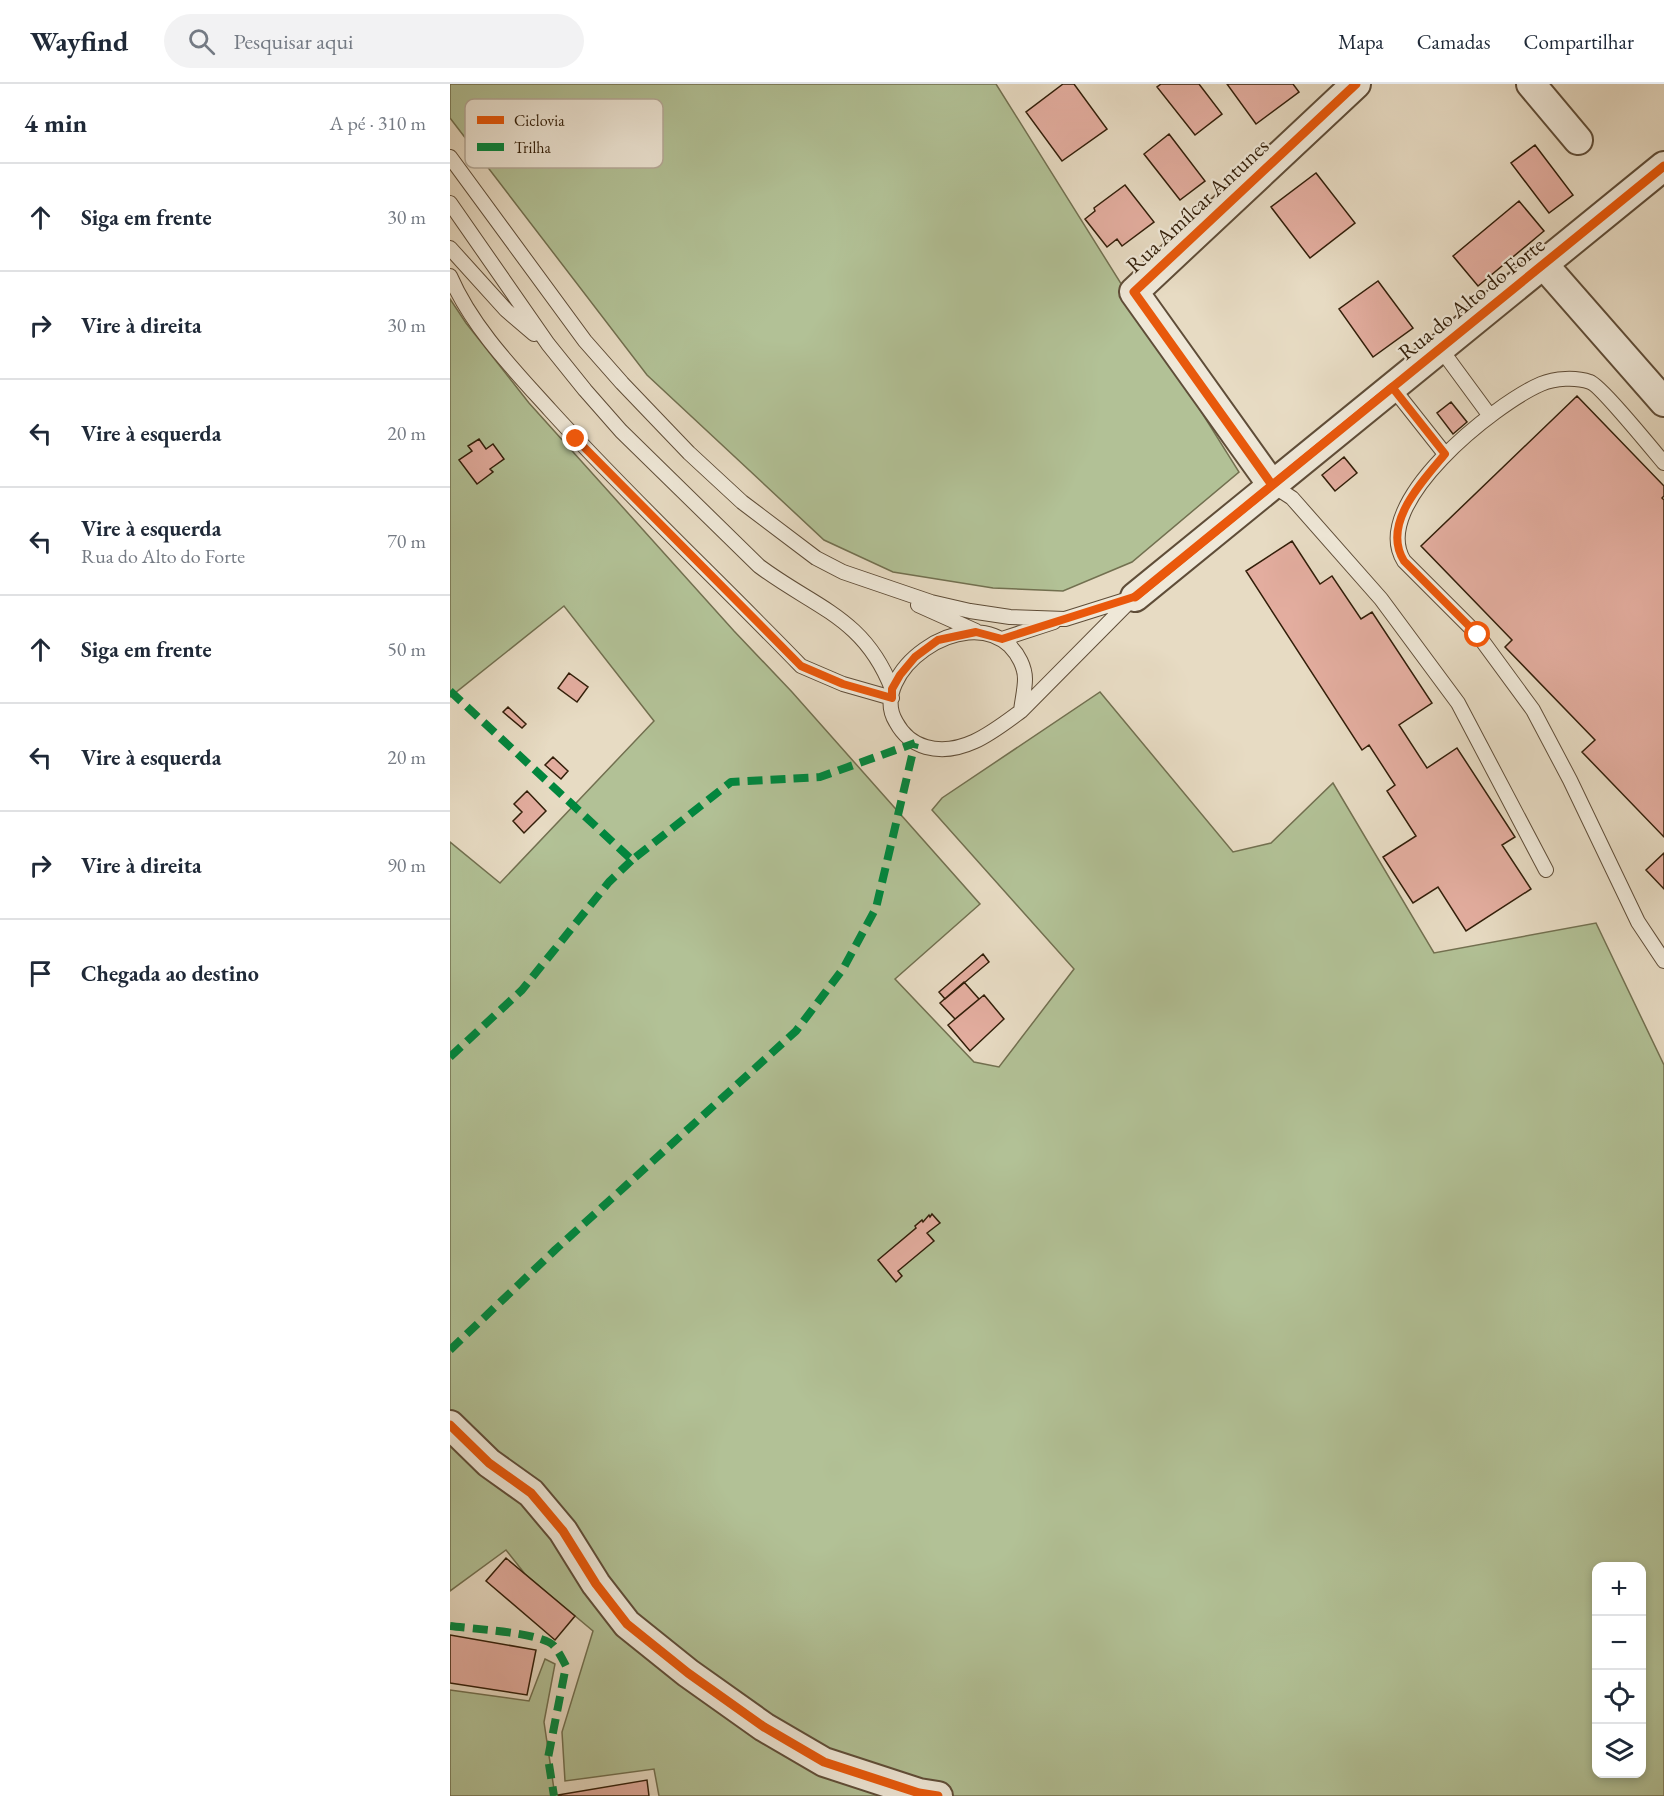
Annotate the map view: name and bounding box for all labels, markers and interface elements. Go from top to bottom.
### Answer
search box [164,14,584,68]
text: Wayfind [30,23,128,59]
icon: search [185,25,218,58]
text: Pesquisar aqui [233,27,353,56]
text: Mapa [1338,28,1384,55]
text: Camadas [1417,28,1490,55]
text: Compartilhar [1523,28,1634,55]
legend [465,99,663,168]
text: 4 min [24,106,87,140]
text: A pé · 310 m [330,110,426,136]
text: Ciclovia [514,110,565,131]
street label: Rua Amílcar Antunes [1120,132,1275,279]
text: Trilha [514,137,551,158]
icon: ahead [24,201,57,234]
text: Siga em frente [81,203,212,232]
text: 30 m [387,204,426,230]
street label: Rua do Alto do Forte [1392,230,1551,366]
icon: right [24,309,57,342]
text: Vire à direita [81,311,202,340]
text: 30 m [387,312,426,338]
icon: left [24,417,57,450]
text: Vire à esquerda [81,419,221,448]
text: 20 m [387,420,426,446]
route end [562,425,588,451]
text: Vire à esquerda [81,514,221,543]
icon: left [24,525,57,558]
text: 70 m [387,528,426,554]
text: Rua do Alto do Forte [81,543,245,569]
route start [1464,621,1490,647]
icon: ahead [24,633,57,666]
text: Siga em frente [81,635,212,664]
text: 50 m [387,636,426,662]
icon: left [24,741,57,774]
text: Vire à esquerda [81,743,221,772]
text: 20 m [387,744,426,770]
icon: right [24,849,57,882]
text: Vire à direita [81,851,202,880]
text: 90 m [387,852,426,878]
icon: arrive [24,957,57,990]
text: Chegada ao destino [81,959,259,988]
map controls [1592,1562,1646,1778]
button: + [1592,1562,1646,1616]
button: − [1592,1616,1646,1670]
button: locate [1592,1670,1646,1724]
button: layers [1592,1724,1646,1778]

